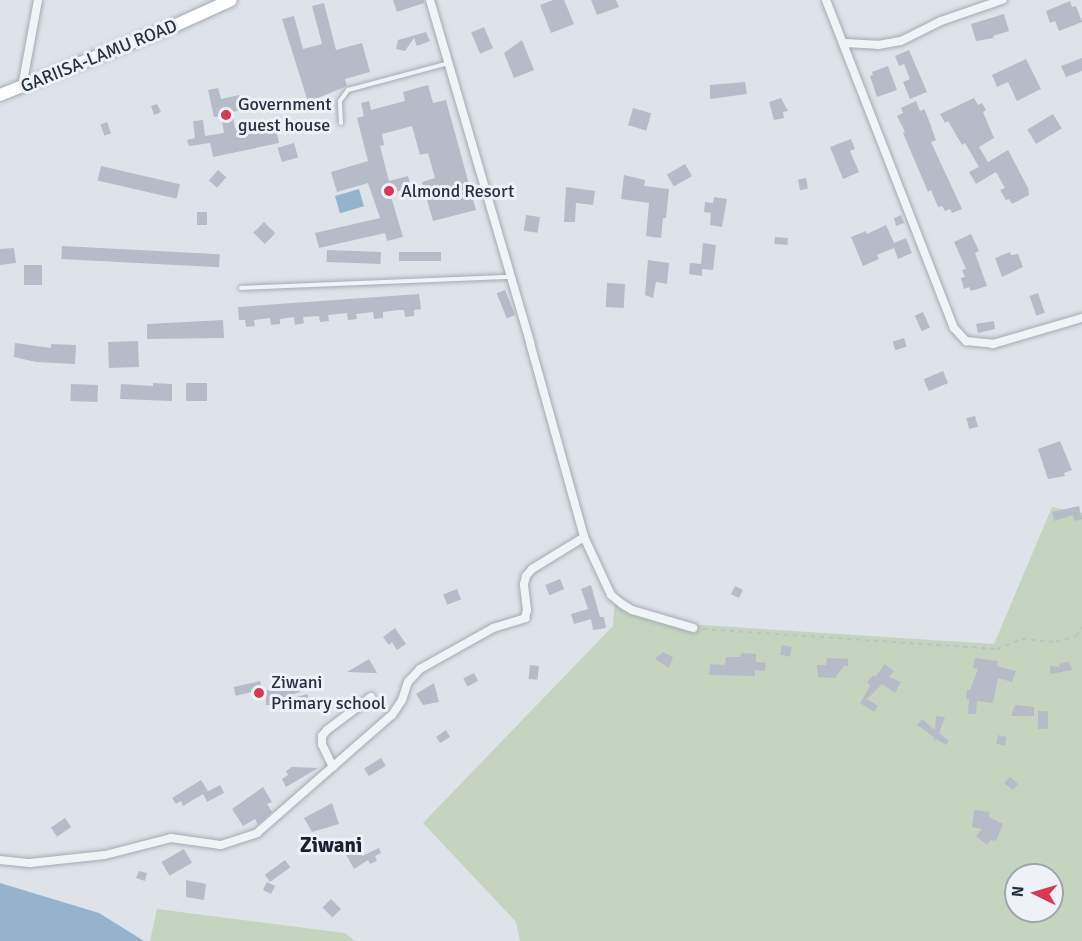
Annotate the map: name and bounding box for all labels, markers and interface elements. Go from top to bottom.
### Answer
street label: GARIISA-LAMU ROAD [18,15,180,97]
place label: Government guest house [238,94,332,136]
marker: Government guest house [219,108,233,122]
place label: Almond Resort [401,180,514,202]
marker: Almond Resort [382,184,396,198]
place label: Ziwani Primary school [271,672,386,714]
marker: Ziwani Primary school [252,686,266,700]
district label: Ziwani [300,832,362,858]
north arrow [1004,863,1064,923]
text: N [1008,885,1029,898]

